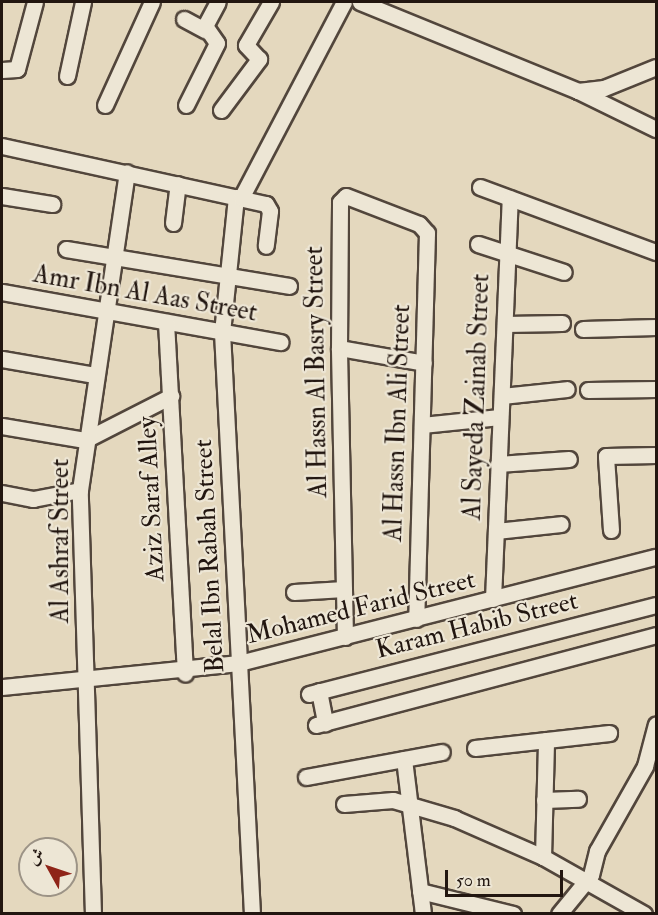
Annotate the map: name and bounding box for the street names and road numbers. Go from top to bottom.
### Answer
street label: Al Hassn Al Basry Street [299,246,335,498]
street label: Amr Ibn Al Aas Street [31,259,259,329]
street label: Al Sayeda Zainab Street [457,273,497,521]
street label: Al Hassn Ibn Ali Street [378,304,418,542]
street label: Aziz Saraf Alley [132,416,172,582]
street label: Belal Ibn Rabah Street [188,438,232,674]
street label: Al Ashraf Street [45,459,77,623]
street label: Mohamed Farid Street [244,565,478,651]
street label: Karam Habib Street [373,586,581,666]

